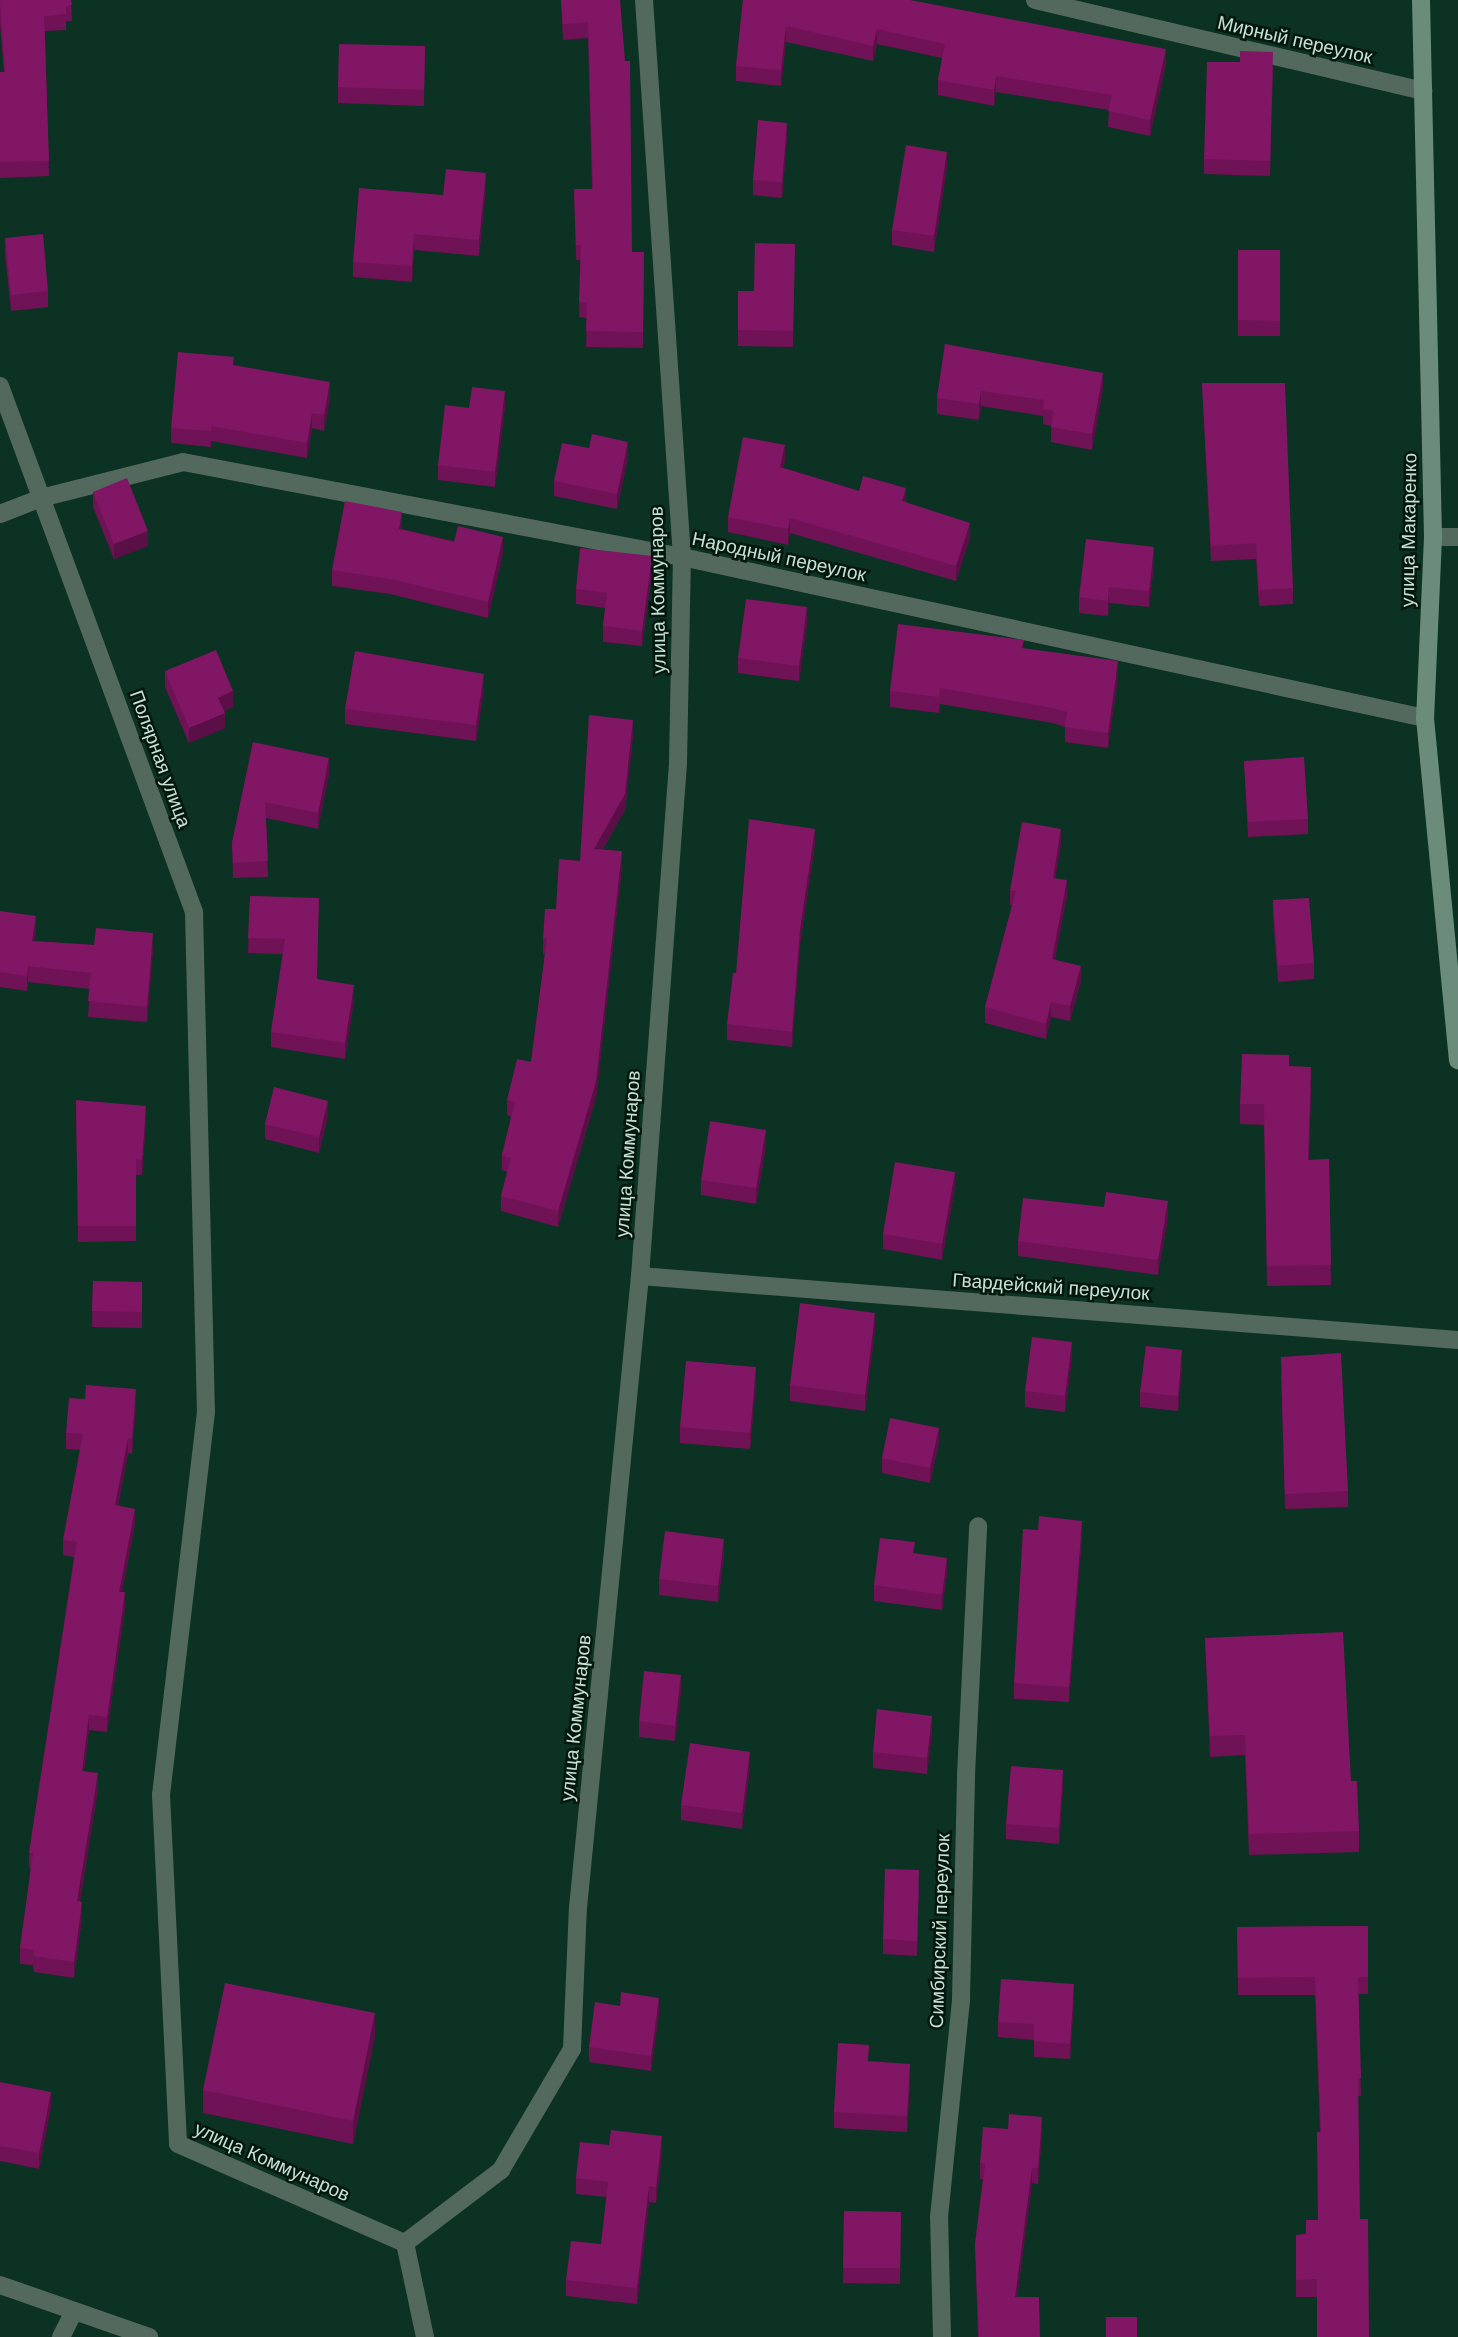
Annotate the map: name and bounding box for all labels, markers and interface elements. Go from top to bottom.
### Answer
street label: Мирный переулок [1215,11,1375,69]
street label: улица Макаренко [1396,453,1422,607]
street label: улица Коммунаров [645,506,671,674]
street label: Народный переулок [690,527,868,587]
street label: Полярная улица [125,687,195,831]
street label: улица Коммунаров [611,1070,645,1238]
street label: Гвардейский переулок [952,1269,1150,1305]
street label: улица Коммунаров [556,1634,596,1802]
street label: Симбирский переулок [925,1833,955,2029]
street label: улица Коммунаров [191,2118,353,2206]

